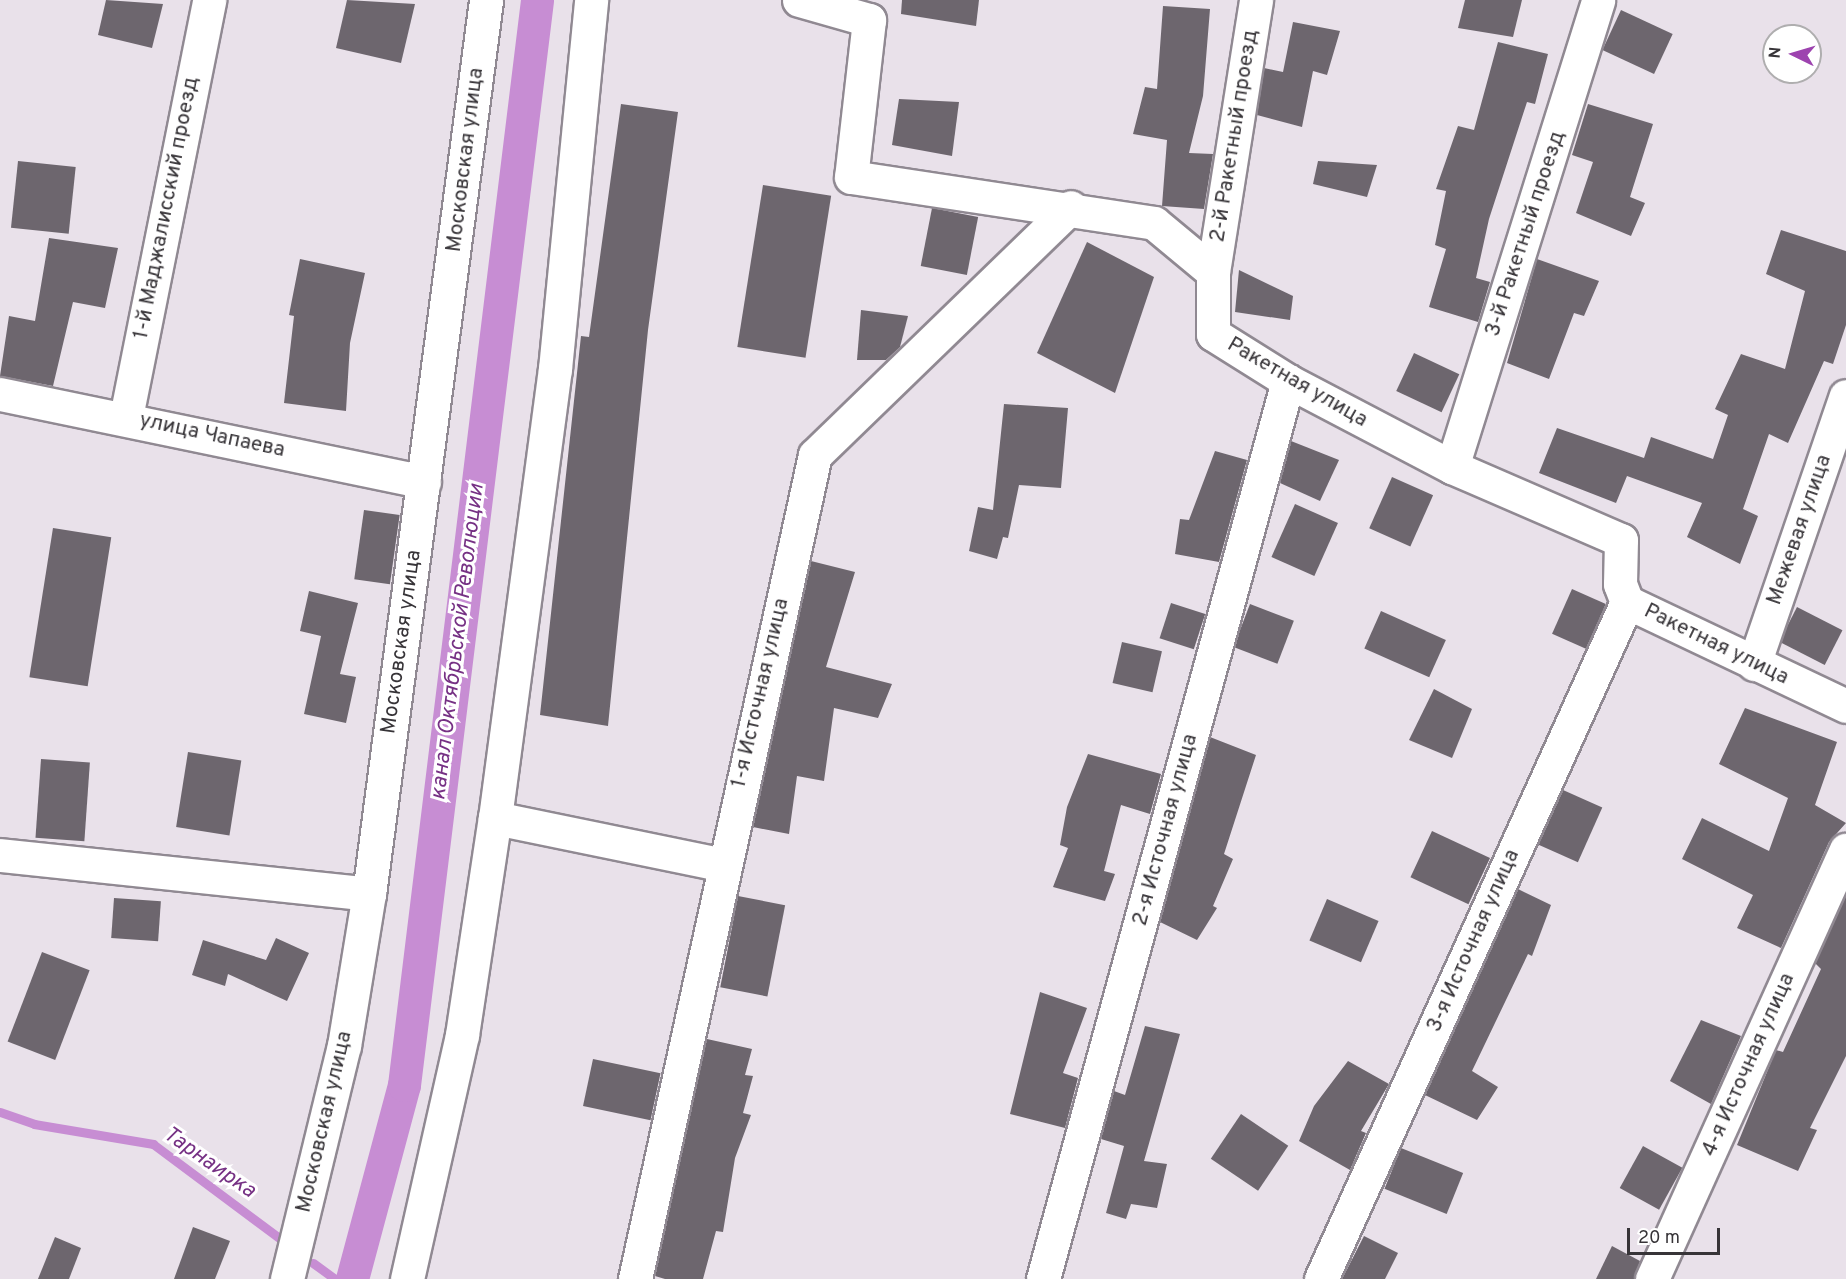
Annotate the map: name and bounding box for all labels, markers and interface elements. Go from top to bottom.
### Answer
north arrow [1762,24,1822,84]
street label: 2-й Ракетный проезд [1206,28,1264,244]
text: N [1766,46,1787,59]
street label: Московская улица [442,66,490,254]
street label: 1-й Маджалисский проезд [129,75,205,341]
street label: 3-й Ракетный проезд [1481,128,1571,340]
street label: Ракетная улица [1222,333,1372,433]
street label: улица Чапаева [137,408,287,464]
street label: Межевая улица [1762,452,1838,608]
water label: канал Октябрьской Революции [425,482,491,802]
street label: Московская улица [377,548,427,736]
street label: 1-я Источная улица [727,596,795,790]
street label: Ракетная улица [1640,599,1792,691]
street label: 2-я Источная улица [1128,731,1204,929]
street label: 3-я Источная улица [1422,846,1526,1036]
street label: 4-я Источная улица [1697,970,1801,1160]
street label: Московская улица [292,1029,358,1215]
water label: Тарнаирка [158,1122,260,1204]
scale bar [1630,1216,1723,1254]
text: 20 m [1638,1227,1680,1250]

